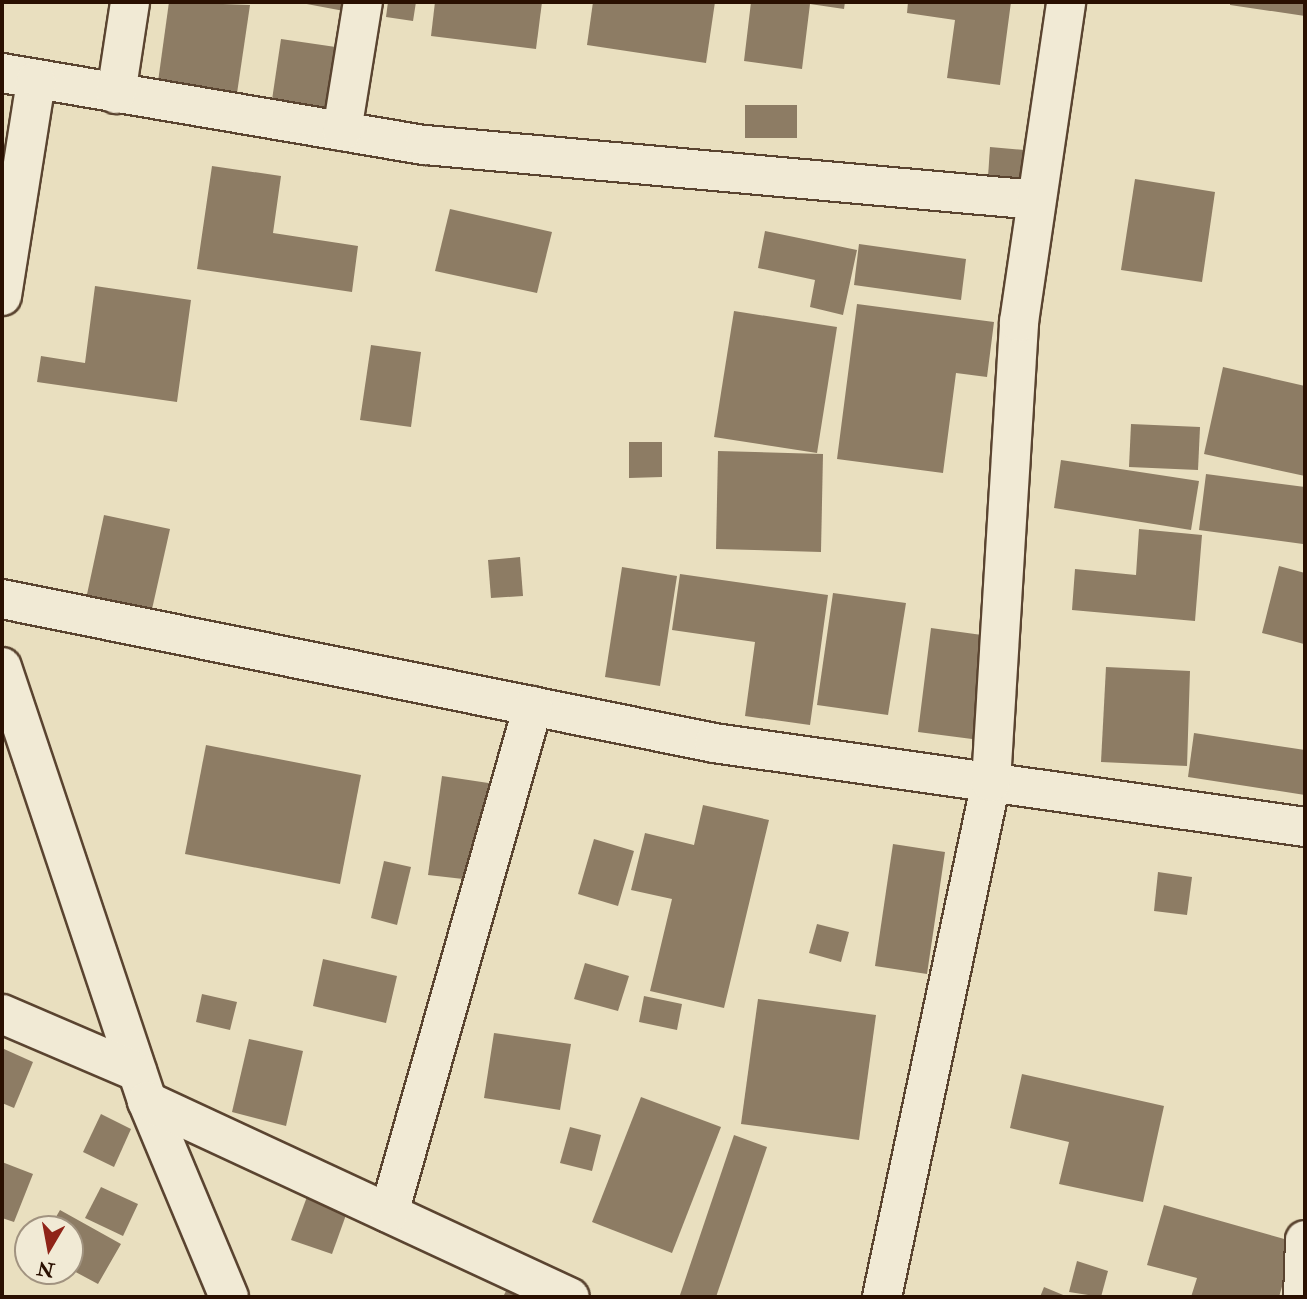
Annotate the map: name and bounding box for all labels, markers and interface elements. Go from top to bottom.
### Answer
north arrow [14,1215,84,1285]
text: N [35,1255,56,1282]

